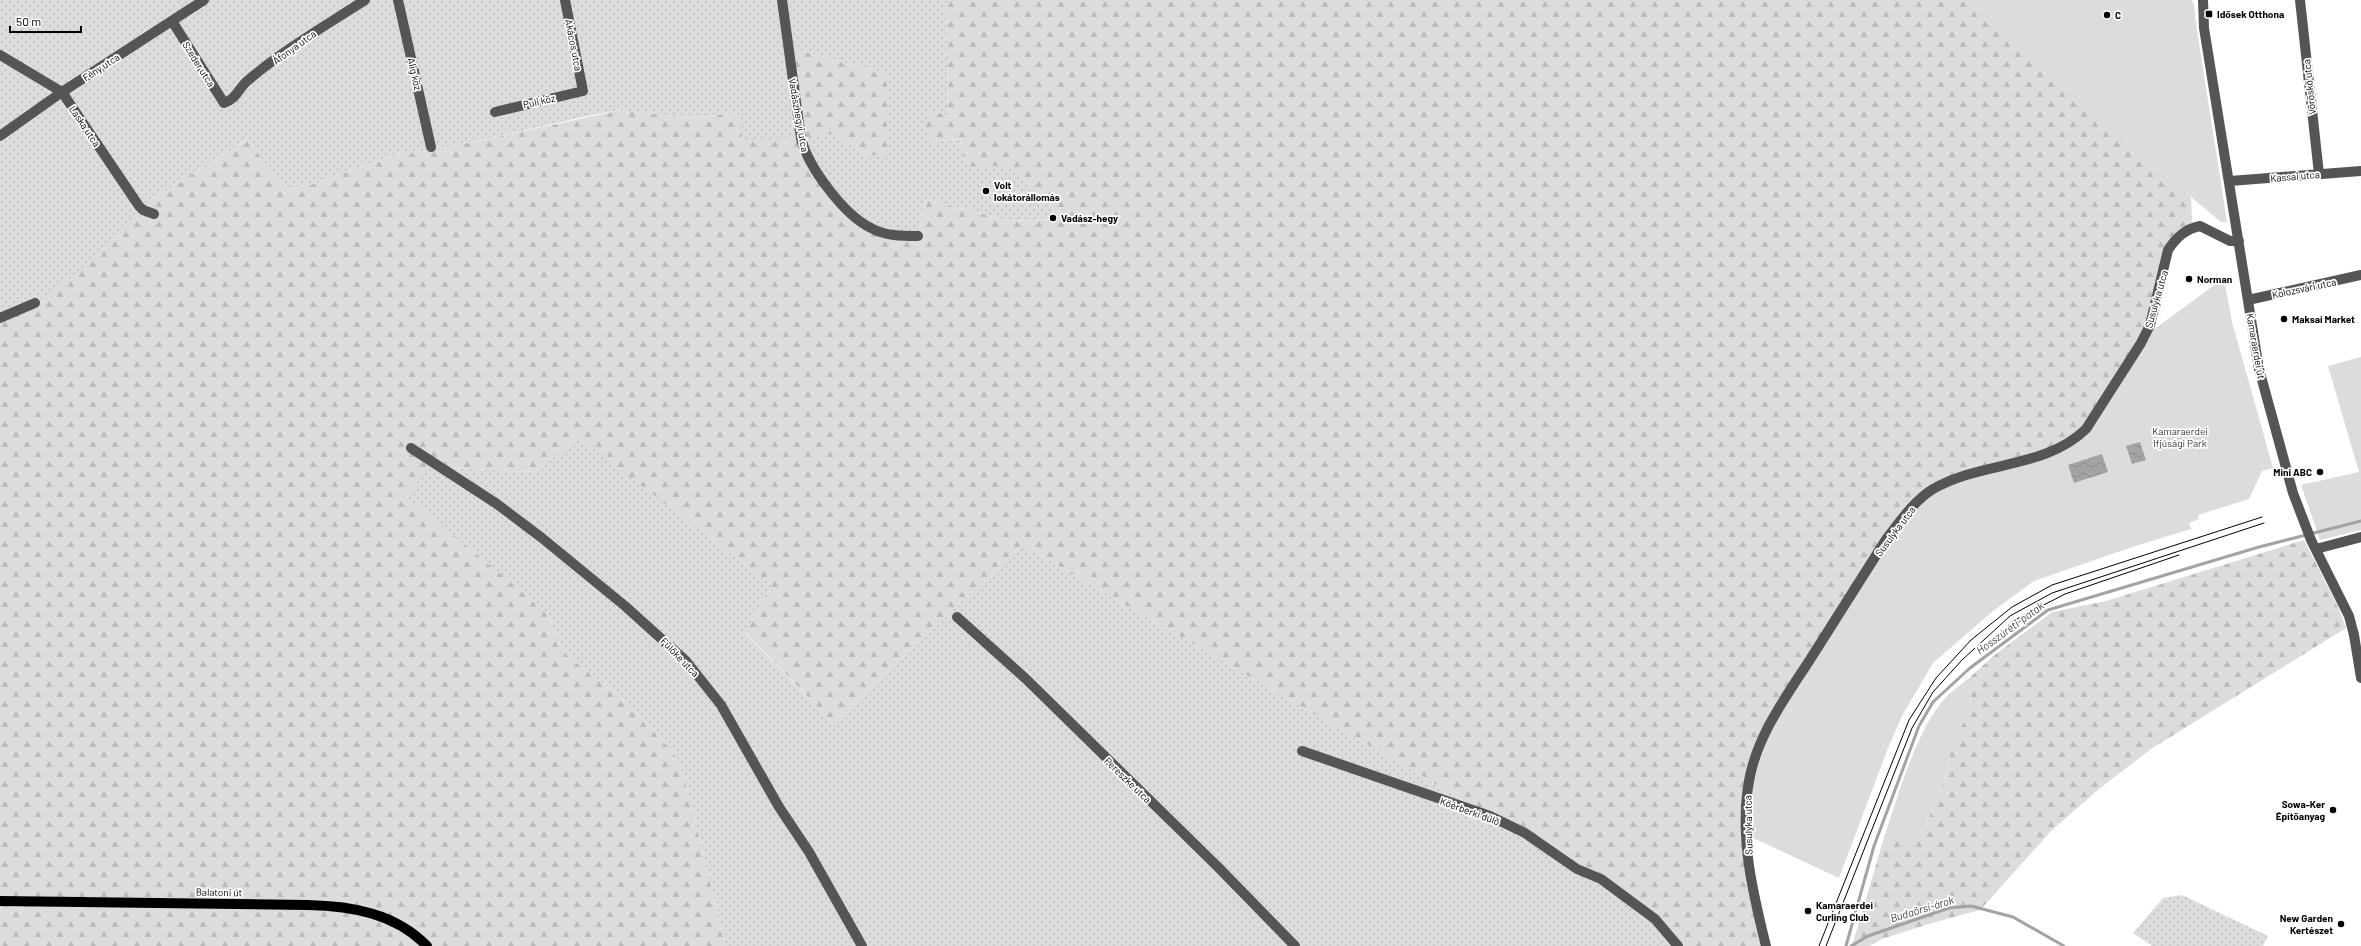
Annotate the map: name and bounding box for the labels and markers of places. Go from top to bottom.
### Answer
place label: Idősek Otthona [2217,8,2284,20]
place label: C [2115,9,2121,21]
marker: Idősek Otthona [2204,9,2214,19]
marker: C [2102,10,2112,20]
place label: Volt lokátorállomás [994,179,1060,203]
marker: Volt lokátorállomás [981,186,991,196]
place label: Vadász-hegy [1061,212,1118,224]
marker: Vadász-hegy [1048,213,1058,223]
place label: Norman [2197,273,2232,285]
marker: Norman [2184,274,2194,284]
place label: Maksai Market [2292,313,2355,325]
marker: Maksai Market [2279,314,2289,324]
place label: Mini ABC [2273,466,2312,478]
marker: Mini ABC [2315,467,2325,477]
place label: Sowa-Ker Építőanyag [2276,798,2325,822]
marker: Sowa-Ker Építőanyag [2328,805,2338,815]
place label: Kamaraerdei Curling Club [1816,899,1874,923]
marker: Kamaraerdei Curling Club [1803,906,1813,916]
place label: New Garden Kertészet [2280,912,2333,936]
marker: New Garden Kertészet [2336,919,2346,929]

